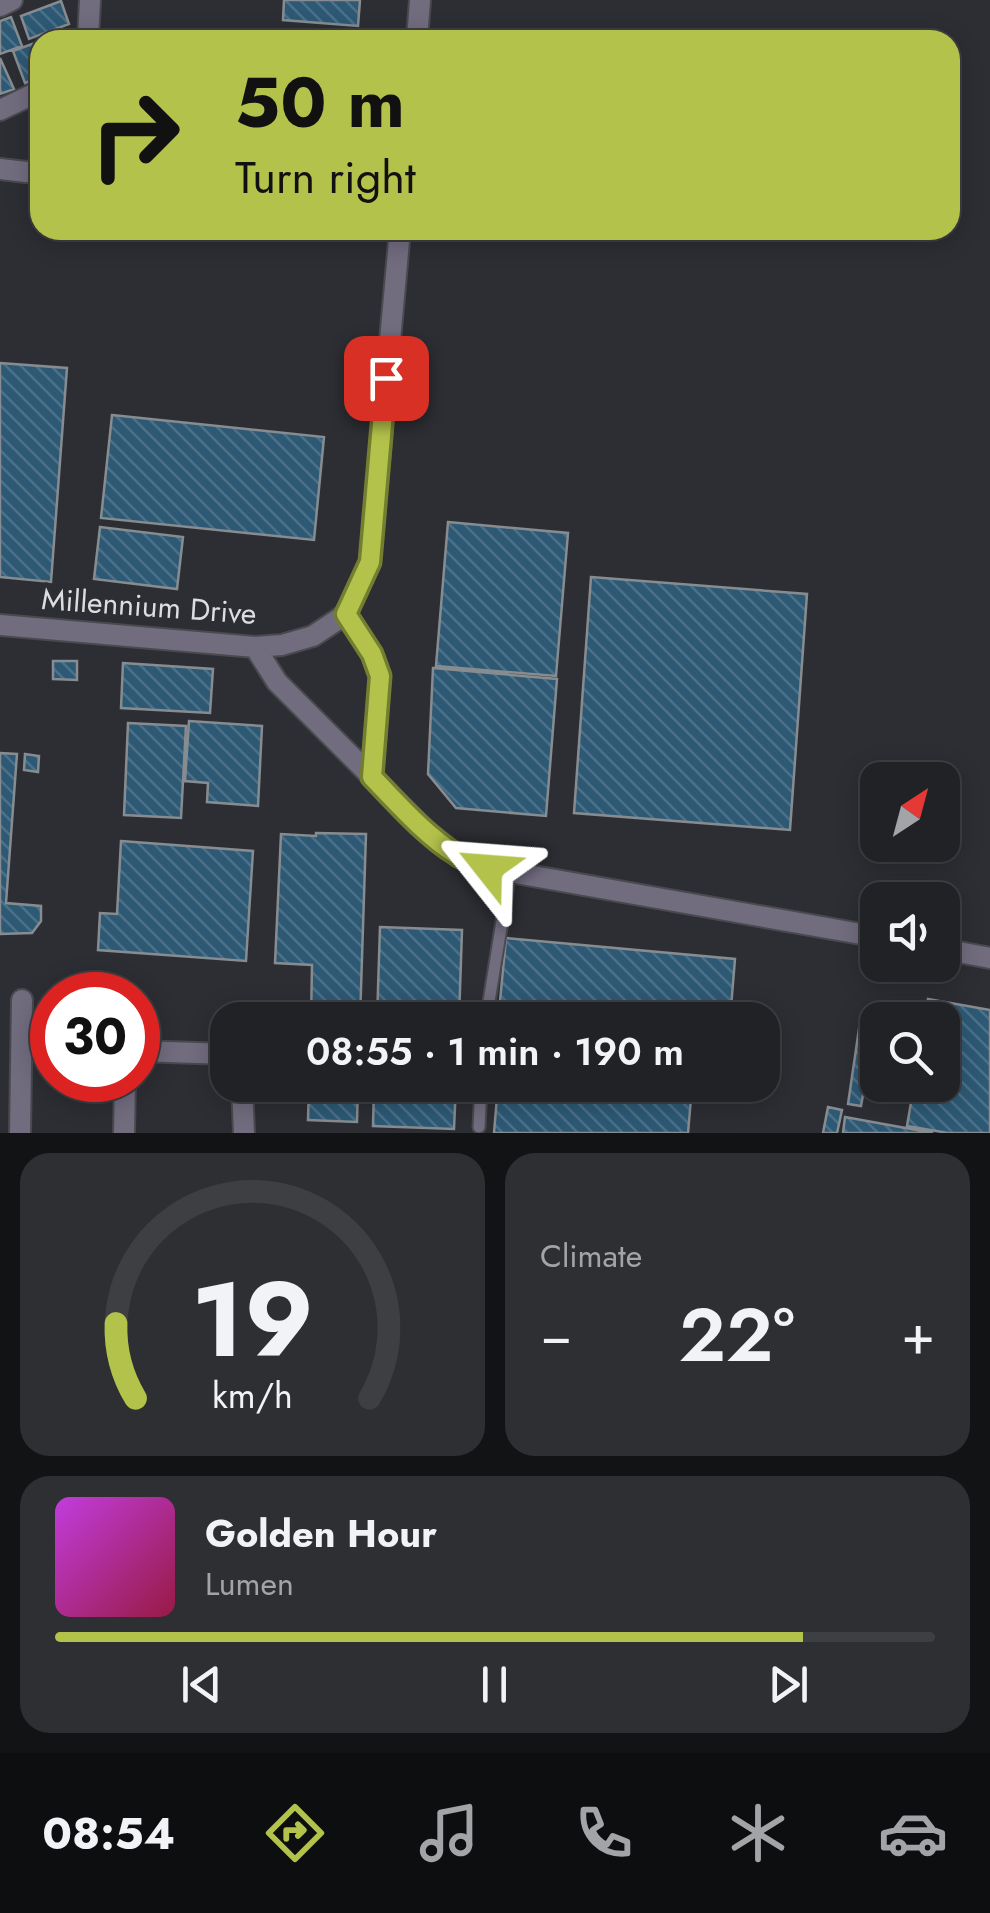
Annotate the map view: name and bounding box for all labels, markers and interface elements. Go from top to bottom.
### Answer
text: 50 m [235,52,405,153]
icon: right [70,70,200,200]
text: Turn right [235,145,416,210]
pin [344,336,429,421]
icon: arrive [359,351,414,406]
street label: Millennium Drive [40,577,258,635]
north arrow [860,762,960,862]
map controls [860,762,960,1102]
position arrow [436,816,540,920]
button: sound [860,882,960,982]
speed limit sign: 30 [30,972,160,1102]
button: search [860,1002,960,1102]
text: 08:55 · 1 min · 190 m [306,1024,684,1079]
text: Climate [540,1233,642,1279]
text: 19 [191,1245,314,1395]
text: 22° [679,1281,795,1389]
text: − [540,1295,572,1375]
text: + [901,1295,935,1375]
text: km/h [212,1370,293,1421]
text: Golden Hour [205,1506,437,1561]
text: Lumen [205,1561,294,1607]
icon: previous [174,1657,229,1712]
icon: pause [467,1657,522,1712]
icon: next [761,1657,816,1712]
icon: directions [260,1798,330,1868]
icon: music [414,1798,484,1868]
icon: phone [569,1798,639,1868]
icon: climate [723,1798,793,1868]
icon: car [878,1798,948,1868]
text: 08:54 [42,1801,175,1866]

